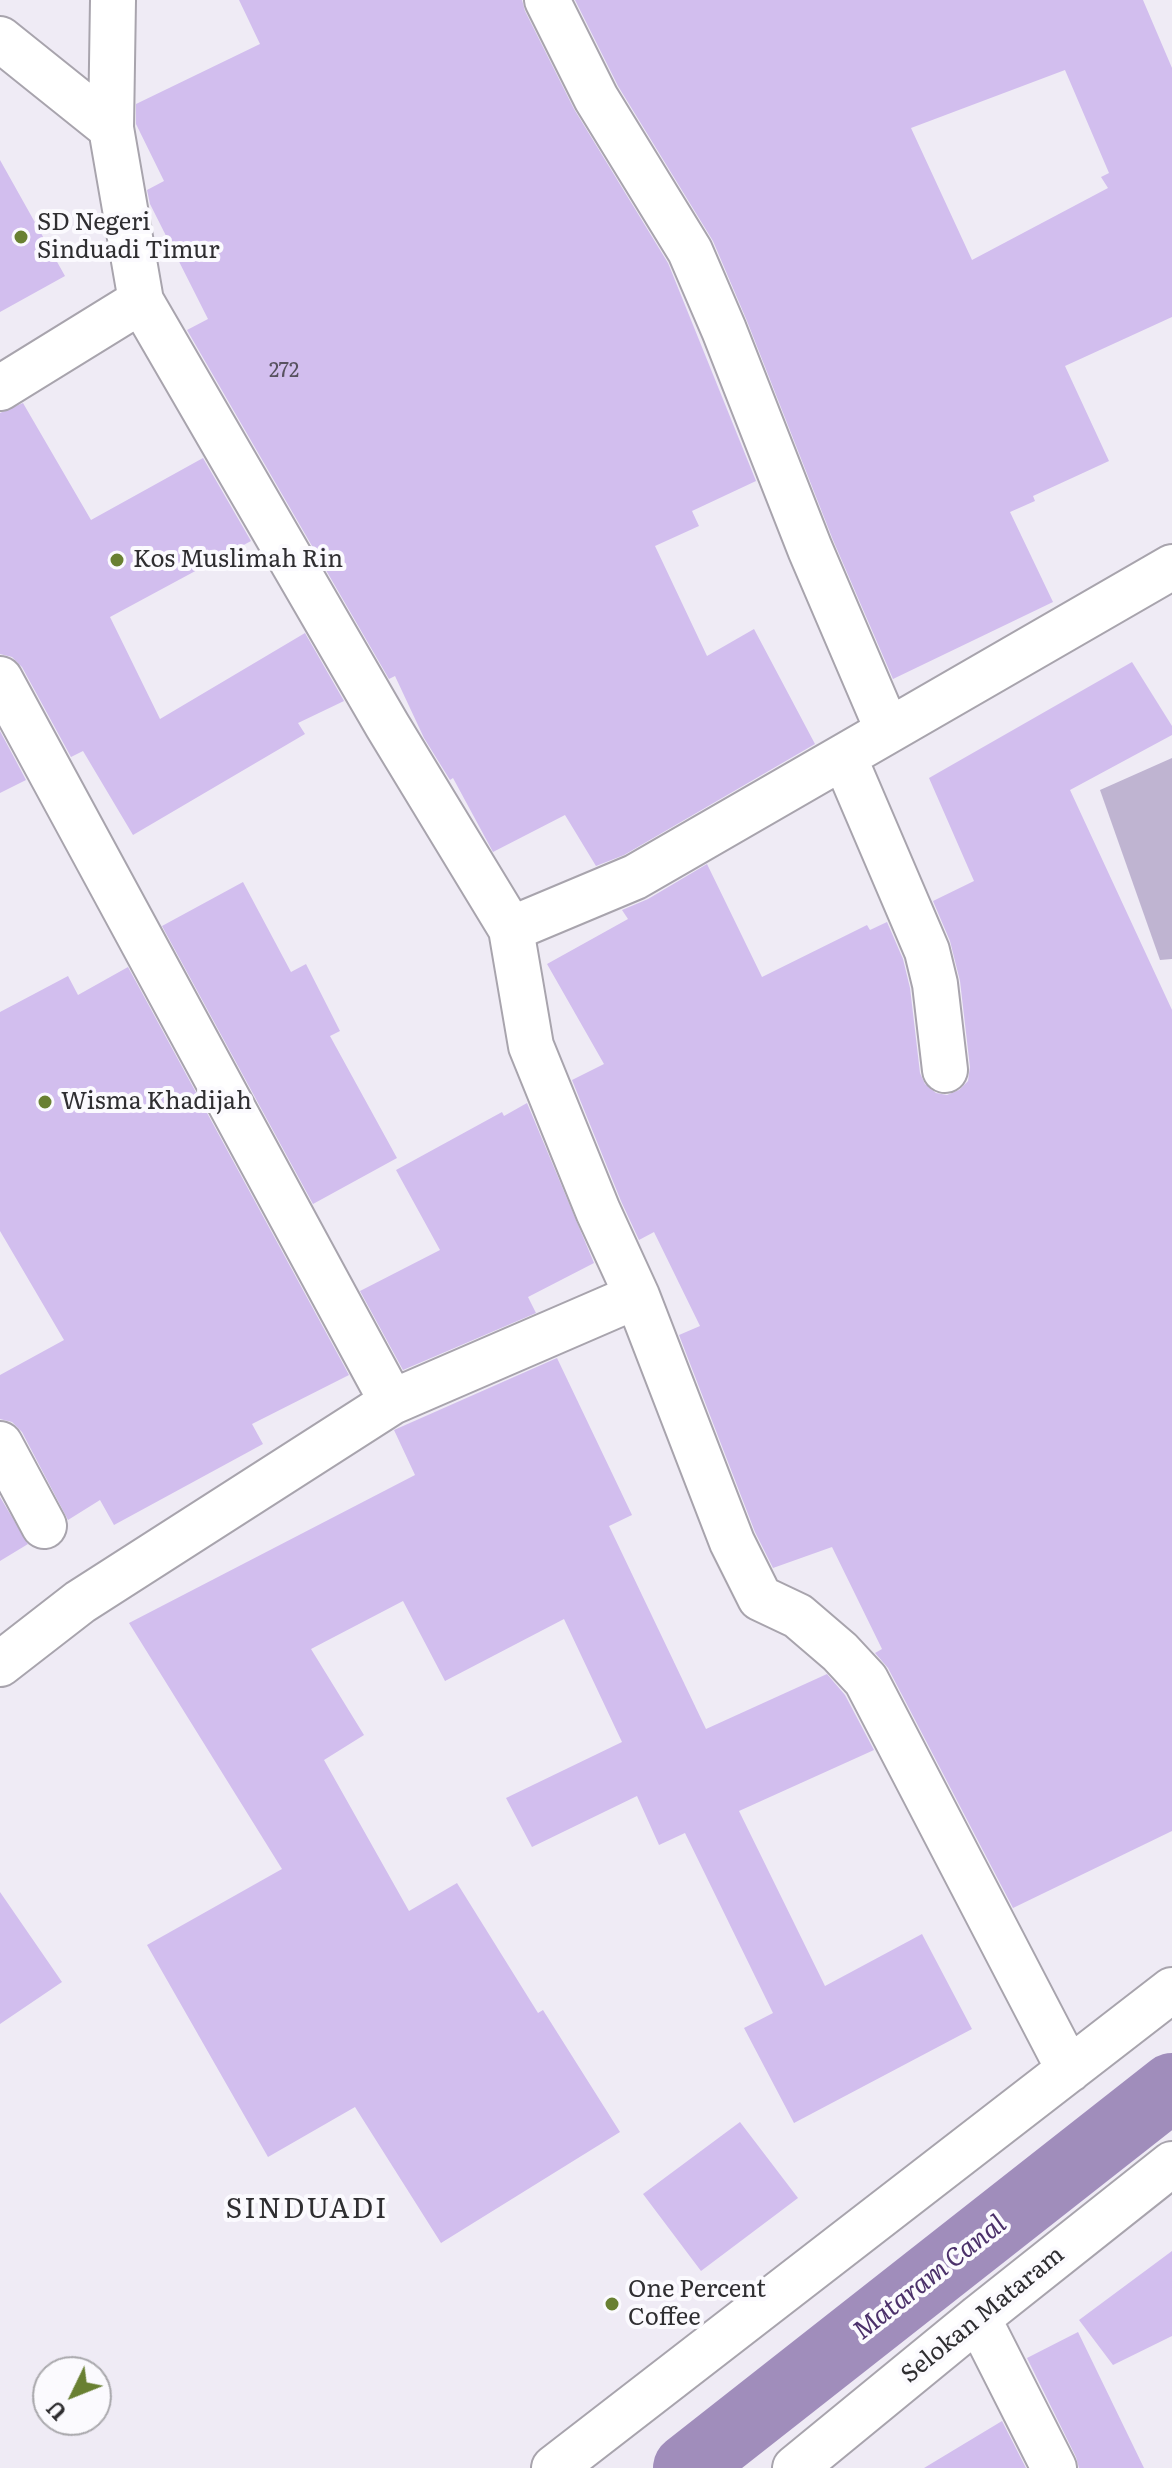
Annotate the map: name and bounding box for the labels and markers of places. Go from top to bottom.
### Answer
place label: SD Negeri Sinduadi Timur [37,209,220,265]
marker: SD Negeri Sinduadi Timur [12,228,30,246]
place label: Kos Muslimah Rin [133,546,343,574]
marker: Kos Muslimah Rin [108,551,126,569]
place label: Wisma Khadijah [61,1088,252,1116]
marker: Wisma Khadijah [36,1093,54,1111]
place label: One Percent Coffee [628,2276,766,2332]
marker: One Percent Coffee [603,2295,621,2313]

